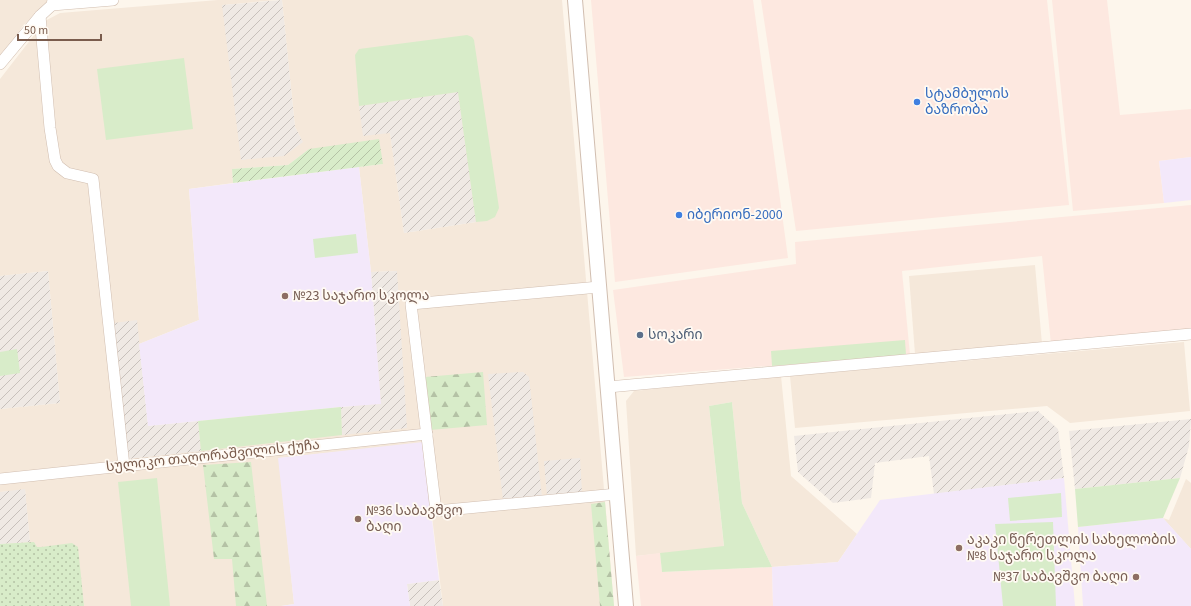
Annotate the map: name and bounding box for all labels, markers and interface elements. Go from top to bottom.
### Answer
scale bar [18,16,101,42]
text: 50 m [24,22,48,39]
place label: სტამბულის ბაზრობა [925,84,1009,120]
marker: სტამბულის ბაზრობა [912,97,922,107]
place label: იბერიონ-2000 [687,205,783,225]
marker: იბერიონ-2000 [674,210,684,220]
place label: №23 საჯარო სკოლა [293,286,429,306]
marker: №23 საჯარო სკოლა [280,291,290,301]
place label: სოკარი [648,325,703,345]
marker: სოკარი [635,330,645,340]
street label: სულიკო თაღორაშვილის ქუჩა [105,435,321,477]
place label: №36 საბავშვო ბაღი [366,501,463,537]
marker: №36 საბავშვო ბაღი [353,514,363,524]
place label: აკაკი წერეთლის სახელობის №8 საჯარო სკოლა [967,530,1176,566]
marker: აკაკი წერეთლის სახელობის №8 საჯარო სკოლა [954,543,964,553]
place label: №37 საბავშვო ბაღი [993,567,1128,587]
marker: №37 საბავშვო ბაღი [1131,572,1141,582]

